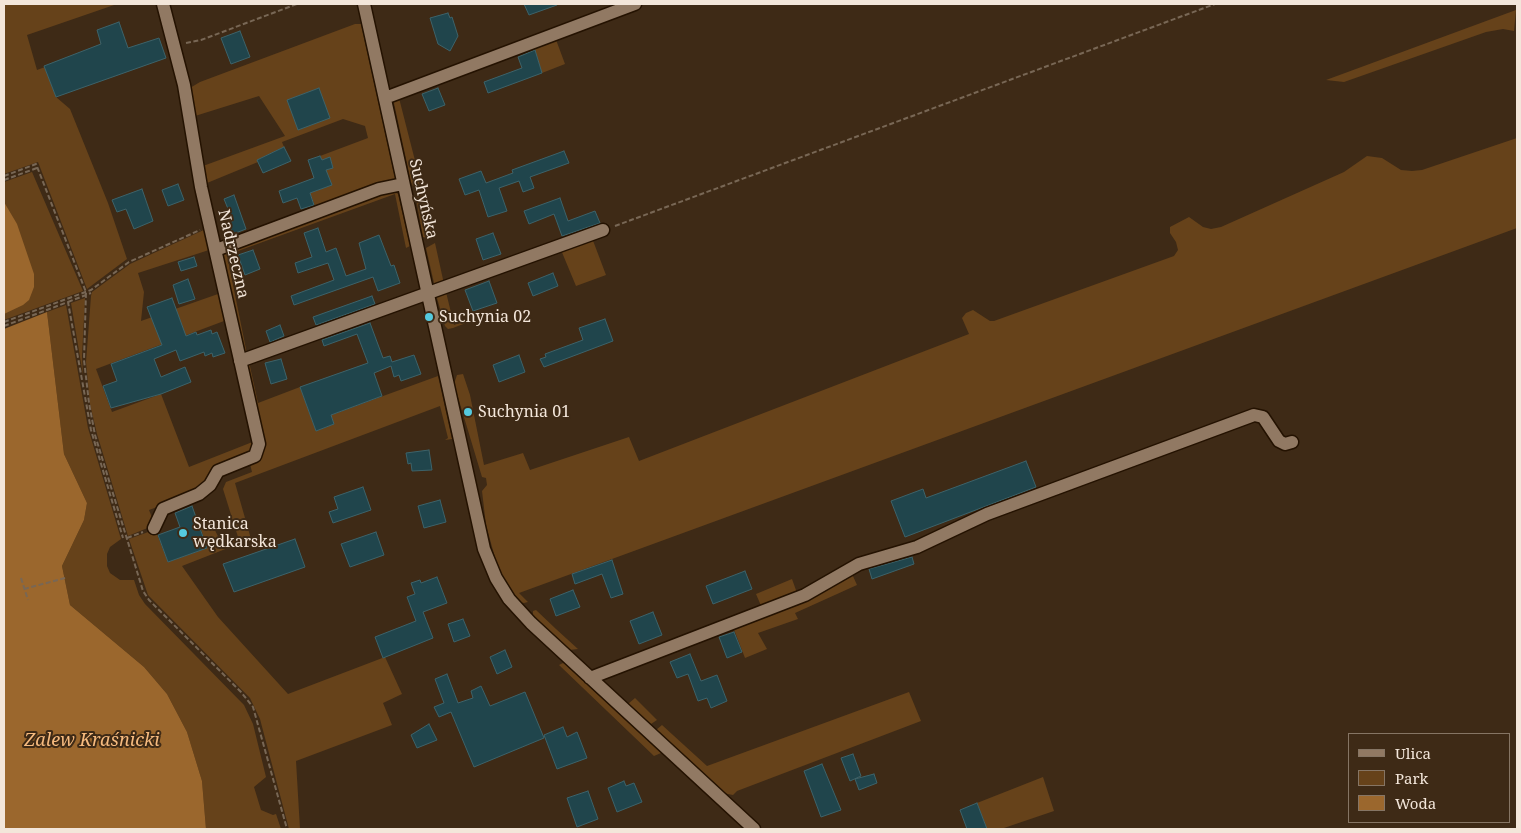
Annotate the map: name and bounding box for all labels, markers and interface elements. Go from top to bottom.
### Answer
street label: Suchyńska [404,157,442,241]
street label: Nadrzeczna [213,208,253,300]
place label: Suchynia 02 [439,307,531,327]
marker: Suchynia 02 [423,311,435,323]
place label: Suchynia 01 [478,402,570,422]
marker: Suchynia 01 [462,406,474,418]
place label: Stanica wędkarska [193,514,277,552]
marker: Stanica wędkarska [177,527,189,539]
water label: Zalew Kraśnicki [24,730,160,752]
legend [1348,733,1511,823]
text: Ulica [1395,743,1431,763]
text: Park [1395,768,1428,788]
text: Woda [1395,793,1436,813]

